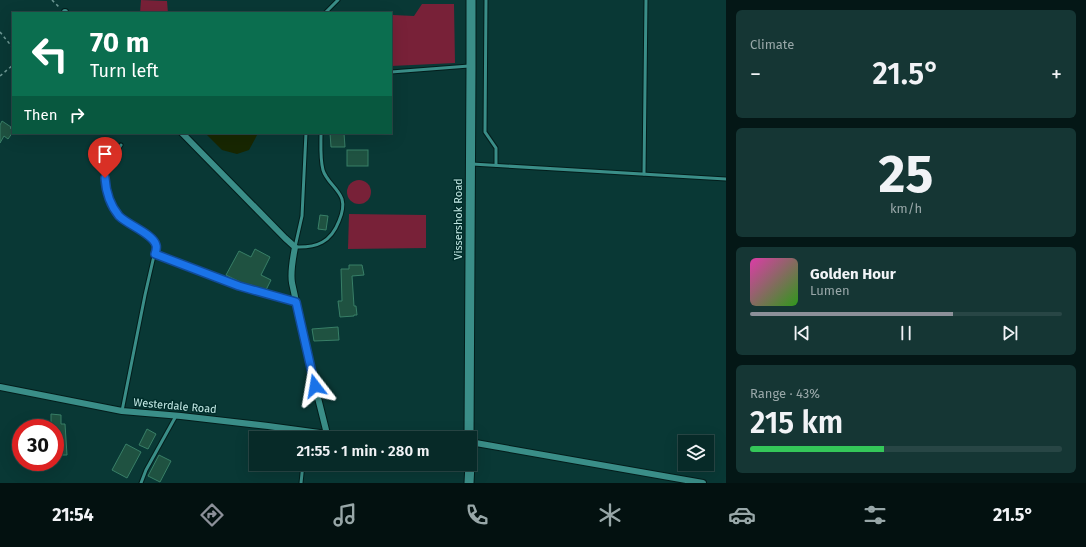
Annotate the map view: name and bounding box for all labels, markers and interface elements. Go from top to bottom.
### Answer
text: 70 m [90,26,149,59]
icon: left [24,28,76,80]
text: Climate [750,37,794,52]
text: 21.5° [873,56,940,92]
text: Turn left [90,60,159,82]
text: − [750,61,761,88]
text: + [1051,61,1062,88]
icon: right [66,104,88,126]
text: Then [24,106,58,124]
pin [88,137,122,178]
icon: arrive [94,143,116,165]
text: 25 [879,143,933,206]
street label: Vissershok Road [452,178,465,260]
text: km/h [890,201,922,216]
text: Golden Hour [810,265,896,283]
text: Lumen [810,283,850,298]
icon: previous [791,322,813,344]
icon: pause [895,322,917,344]
icon: next [999,322,1021,344]
position arrow [294,365,336,407]
text: Range · 43% [750,386,820,401]
street label: Westerdale Road [133,396,217,416]
text: 215 km [750,405,843,441]
speed limit sign: 30 [12,419,64,471]
map controls [678,435,714,471]
button: layers [678,435,714,471]
text: 21:55 · 1 min · 280 m [297,442,429,460]
icon: directions [198,501,226,529]
icon: music [331,501,359,529]
icon: phone [463,501,491,529]
icon: climate [596,501,624,529]
icon: car [728,501,756,529]
icon: filters [861,501,889,529]
text: 21:54 [52,504,94,526]
text: 21.5° [993,504,1034,526]

